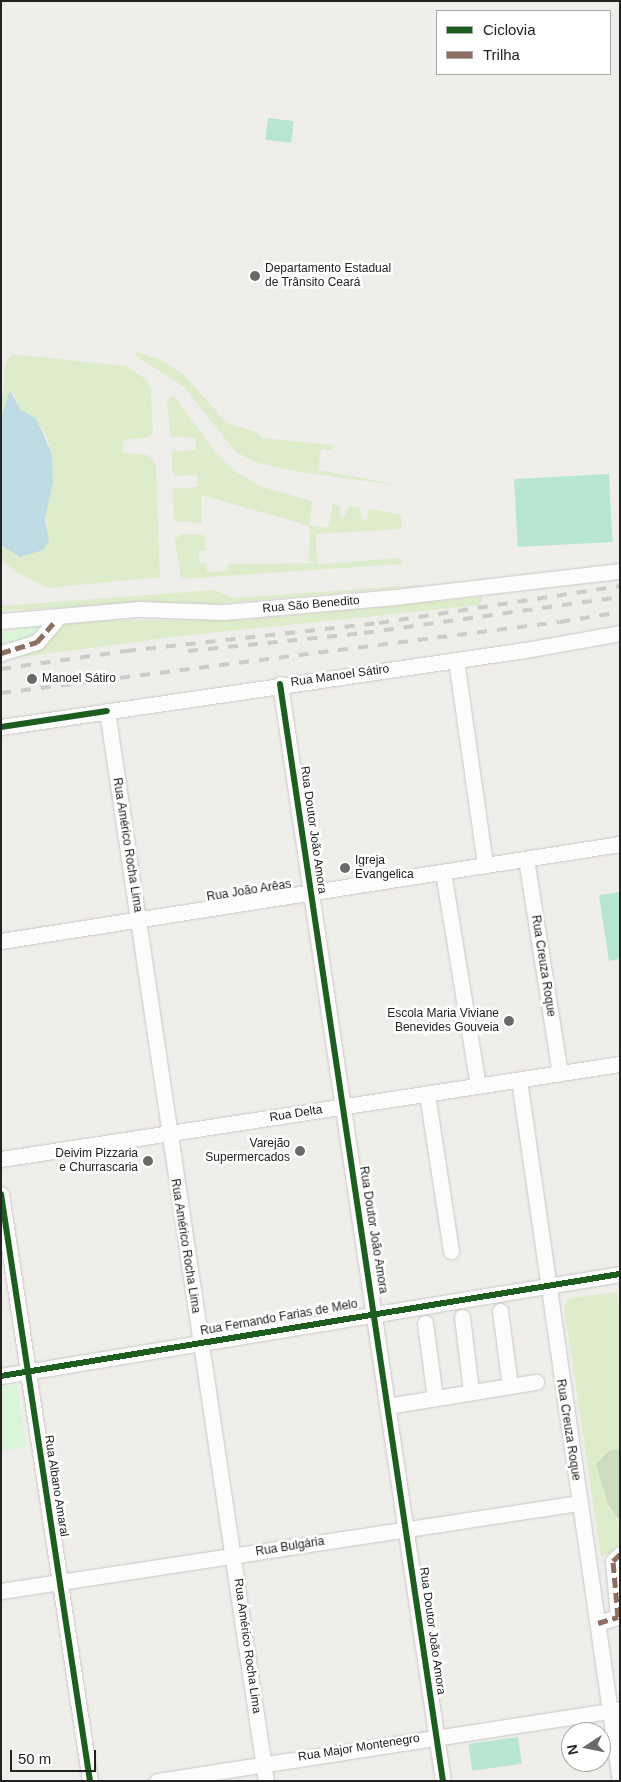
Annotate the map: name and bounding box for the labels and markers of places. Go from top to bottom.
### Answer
place label: Departamento Estadual de Trânsito Ceará [265,262,391,290]
marker: Departamento Estadual de Trânsito Ceará [249,270,261,282]
place label: Manoel Sátiro [42,672,116,686]
marker: Manoel Sátiro [26,673,38,685]
place label: Igreja Evangelica [355,854,414,882]
marker: Igreja Evangelica [339,862,351,874]
place label: Escola Maria Viviane Benevides Gouveia [387,1007,499,1035]
marker: Escola Maria Viviane Benevides Gouveia [503,1015,515,1027]
place label: Varejão Supermercados [205,1137,290,1165]
marker: Varejão Supermercados [294,1145,306,1157]
place label: Deivim Pizzaria e Churrascaria [55,1147,138,1175]
marker: Deivim Pizzaria e Churrascaria [142,1155,154,1167]

